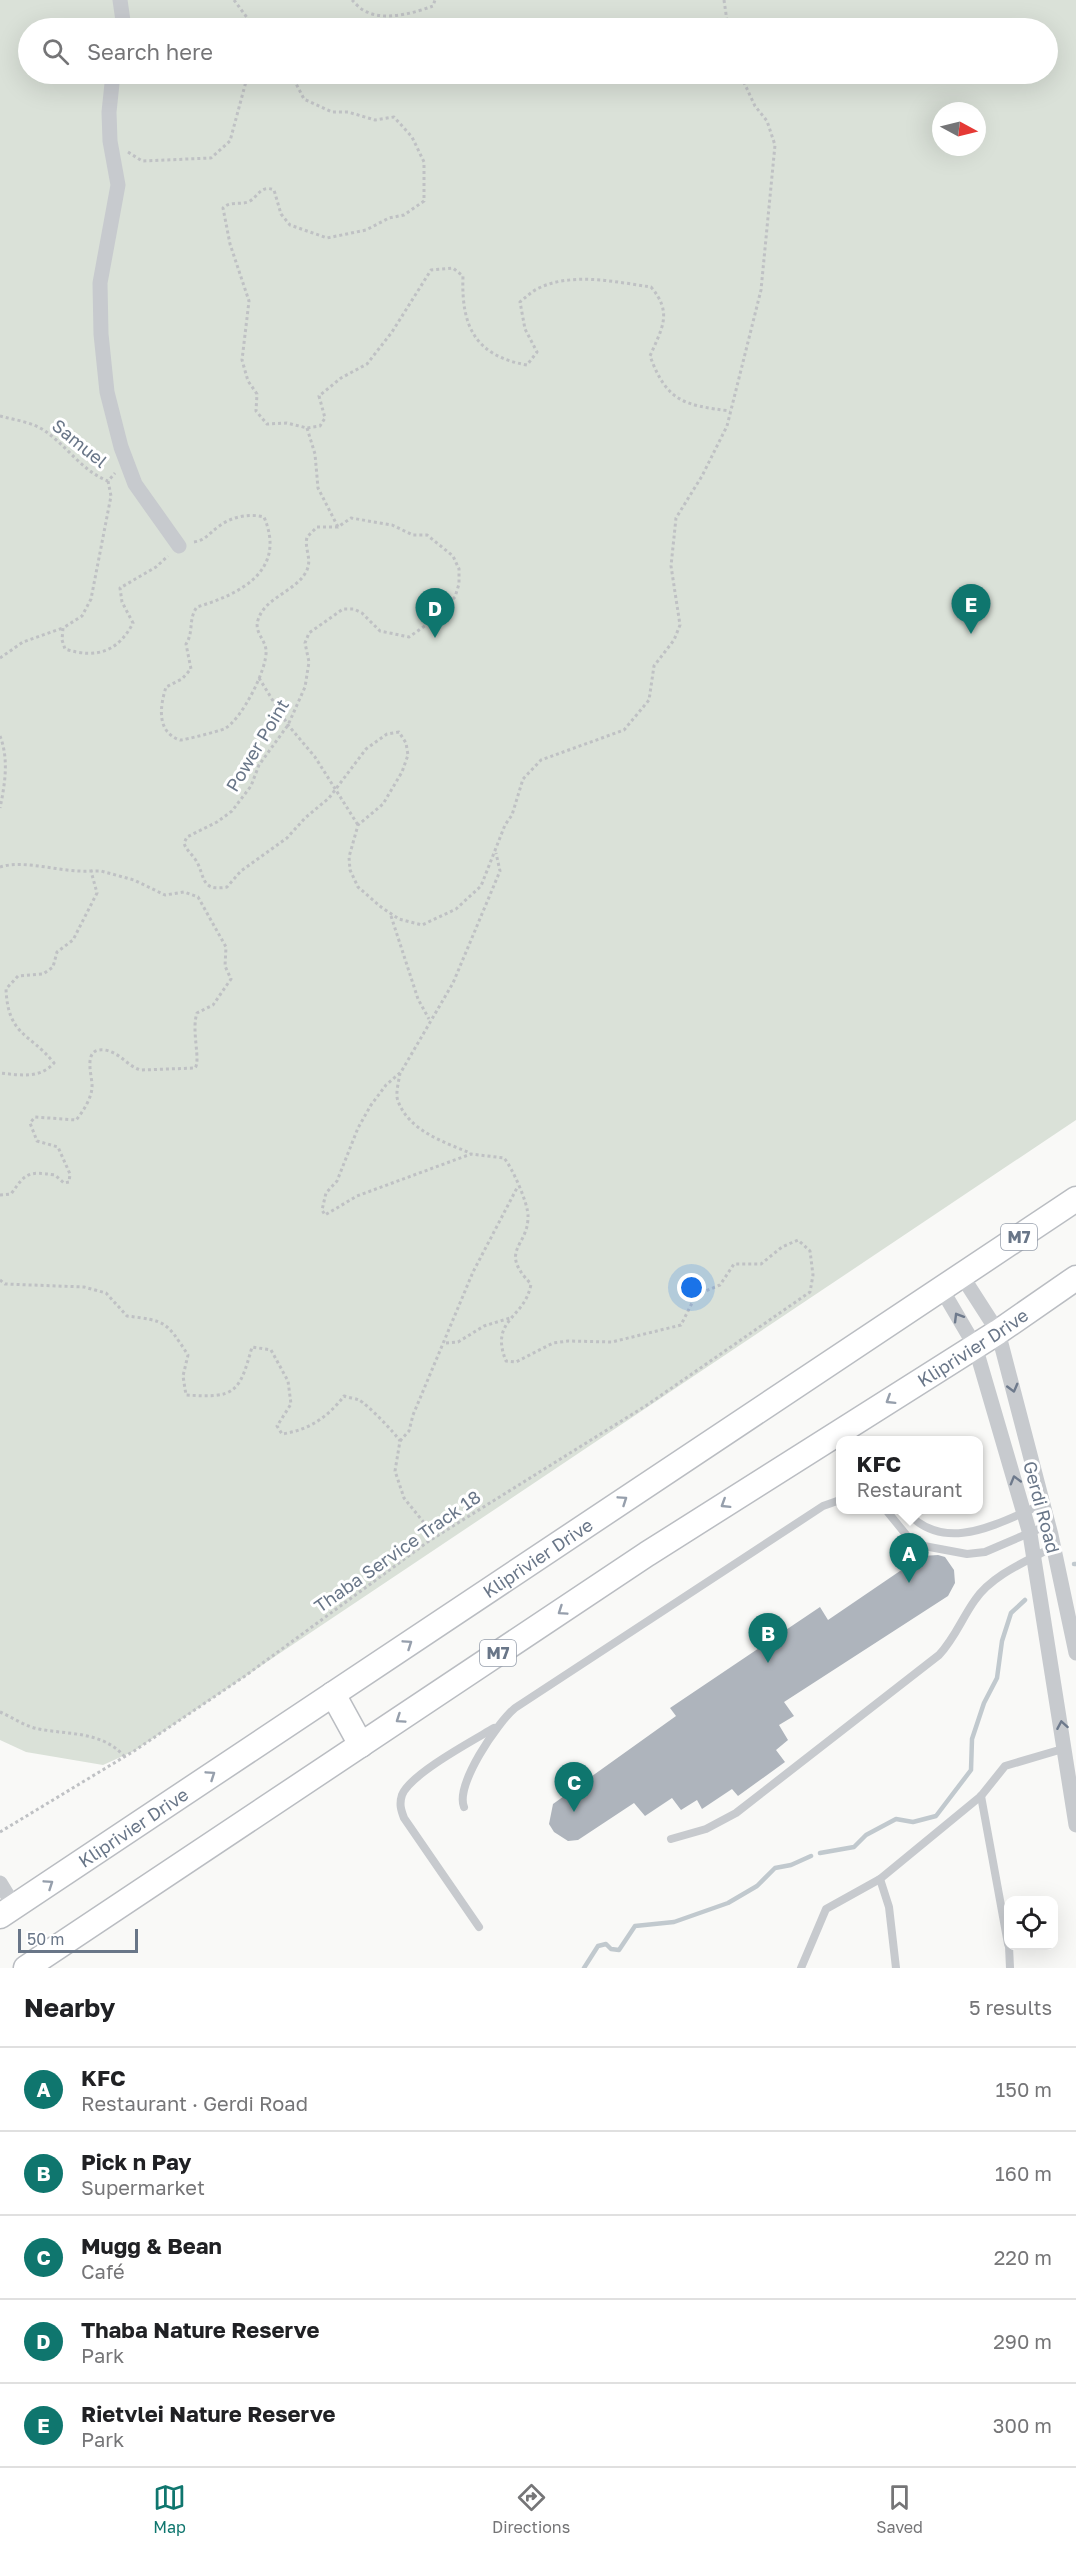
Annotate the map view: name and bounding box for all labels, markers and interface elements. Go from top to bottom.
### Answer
search box [18,18,1058,84]
icon: search [39,35,72,68]
text: Search here [87,38,213,65]
north arrow [932,102,986,156]
street label: Samuel [48,414,112,472]
pin: E [952,584,990,634]
pin: D [416,588,454,638]
street label: Power Point [221,695,293,795]
road number: M7 [1001,1224,1037,1250]
your location [677,1273,706,1302]
street label: Kliprivier Drive [913,1304,1032,1391]
one-way arrow [954,1313,966,1323]
one-way arrow [1005,1383,1018,1393]
one-way arrow [886,1393,896,1405]
popup [836,1436,983,1514]
text: KFC [857,1450,901,1477]
street label: Gerdi Road [1019,1459,1065,1555]
one-way arrow [1010,1475,1022,1486]
text: Restaurant [857,1477,963,1501]
street label: Thaba Service Track 18 [310,1485,484,1617]
one-way arrow [616,1497,627,1508]
one-way arrow [721,1497,731,1509]
street label: Kliprivier Drive [478,1513,597,1602]
pin: A [890,1534,928,1583]
one-way arrow [557,1603,568,1614]
pin: B [748,1614,788,1663]
one-way arrow [401,1640,412,1651]
road number: M7 [480,1640,516,1666]
one-way arrow [395,1712,406,1723]
one-way arrow [1056,1721,1069,1731]
pin: C [554,1762,594,1812]
one-way arrow [205,1771,215,1783]
street label: Kliprivier Drive [74,1783,192,1872]
one-way arrow [43,1879,53,1891]
map controls [1004,1896,1058,1950]
button: locate [1004,1896,1058,1950]
scale bar [18,1926,138,1954]
text: 50 m [27,1929,64,1949]
text: Nearby [24,1992,115,2023]
text: 5 results [969,1995,1052,2019]
text: KFC [81,2064,126,2091]
text: A [36,2077,51,2101]
text: 150 m [996,2077,1052,2101]
text: Restaurant · Gerdi Road [81,2091,308,2115]
text: Pick n Pay [81,2148,192,2175]
text: B [36,2161,51,2185]
text: 160 m [995,2161,1052,2185]
text: Supermarket [81,2175,205,2199]
text: Mugg & Bean [81,2232,222,2259]
text: C [36,2245,51,2269]
text: 220 m [994,2245,1052,2269]
text: Café [81,2259,125,2283]
text: Thaba Nature Reserve [81,2316,319,2343]
text: D [36,2329,51,2353]
text: 290 m [993,2329,1052,2353]
text: Park [81,2343,124,2367]
text: Rietvlei Nature Reserve [81,2400,335,2427]
text: E [37,2413,50,2437]
text: 300 m [993,2413,1052,2437]
text: Park [81,2427,124,2451]
tab: Map [153,2481,186,2537]
tab: Directions [492,2481,570,2537]
tab: Saved [876,2481,923,2537]

